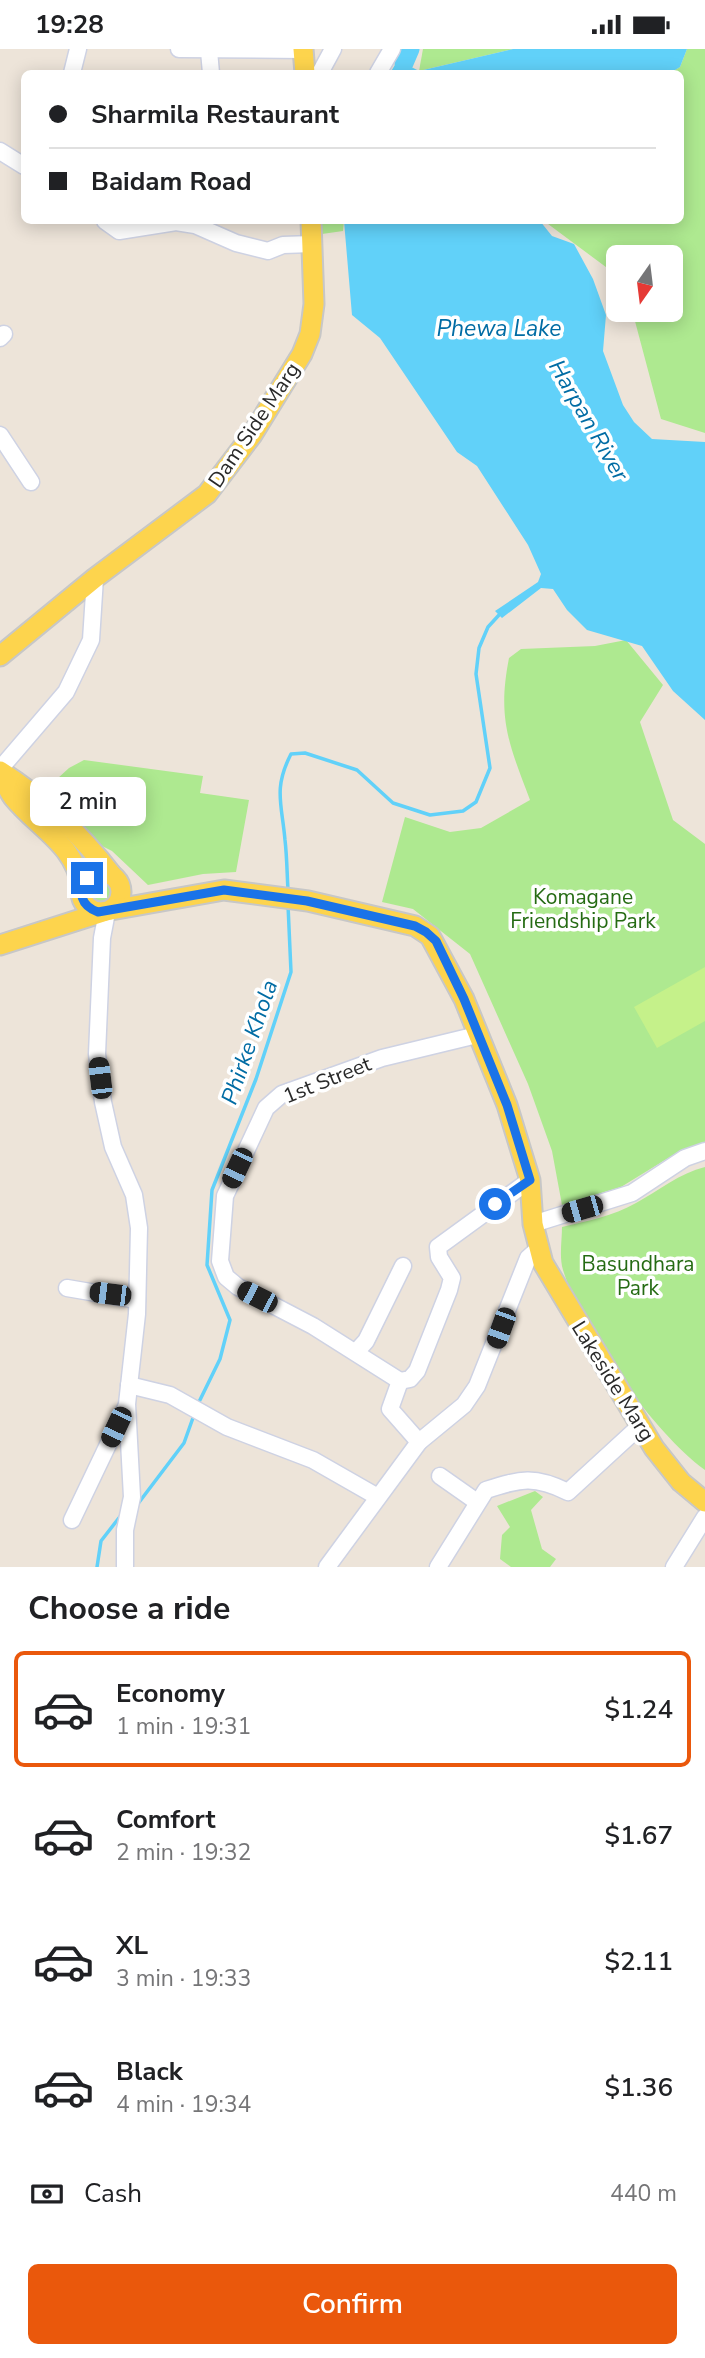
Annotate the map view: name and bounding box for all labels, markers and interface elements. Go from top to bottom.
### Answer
text: 19:28 [35,7,104,42]
text: Sharmila Restaurant [91,97,339,132]
text: Baidam Road [91,164,252,199]
north arrow [606,245,682,322]
map controls [606,245,683,322]
water label: Phewa Lake [436,313,562,344]
water label: Harpan River [541,354,636,487]
street label: Dam Side Marg [202,357,306,493]
callout: 2 min [29,777,145,825]
text: 2 min [59,786,117,817]
route end [71,862,103,894]
park label: Komagane Friendship Park [510,883,656,935]
water label: Phirke Khola [214,976,285,1109]
street label: 1st Street [279,1049,376,1110]
car [88,1056,113,1100]
car [219,1145,256,1191]
route start [479,1188,511,1220]
car [559,1193,606,1225]
park label: Basundhara Park [582,1250,694,1302]
car [234,1278,281,1316]
car [88,1281,133,1307]
car [484,1305,519,1351]
street label: Lakeside Marg [565,1316,661,1446]
car [98,1404,135,1450]
text: Choose a ride [28,1587,230,1630]
text: Economy [116,1676,225,1711]
icon: car [32,1678,95,1741]
text: $1.24 [604,1692,673,1727]
text: 1 min · 19:31 [116,1711,251,1742]
text: Comfort [116,1802,216,1837]
icon: car [32,1804,95,1867]
text: $1.67 [604,1818,673,1853]
text: 2 min · 19:32 [116,1837,251,1868]
text: XL [116,1928,148,1963]
icon: car [32,1930,95,1993]
text: $2.11 [604,1944,673,1979]
text: 3 min · 19:33 [116,1963,251,1994]
text: Black [116,2054,183,2089]
icon: car [32,2056,95,2119]
text: $1.36 [604,2070,673,2105]
text: 4 min · 19:34 [116,2089,251,2120]
icon: cash [28,2175,66,2213]
text: Cash [84,2176,142,2211]
text: 440 m [610,2178,677,2209]
button: Confirm [28,2264,677,2344]

